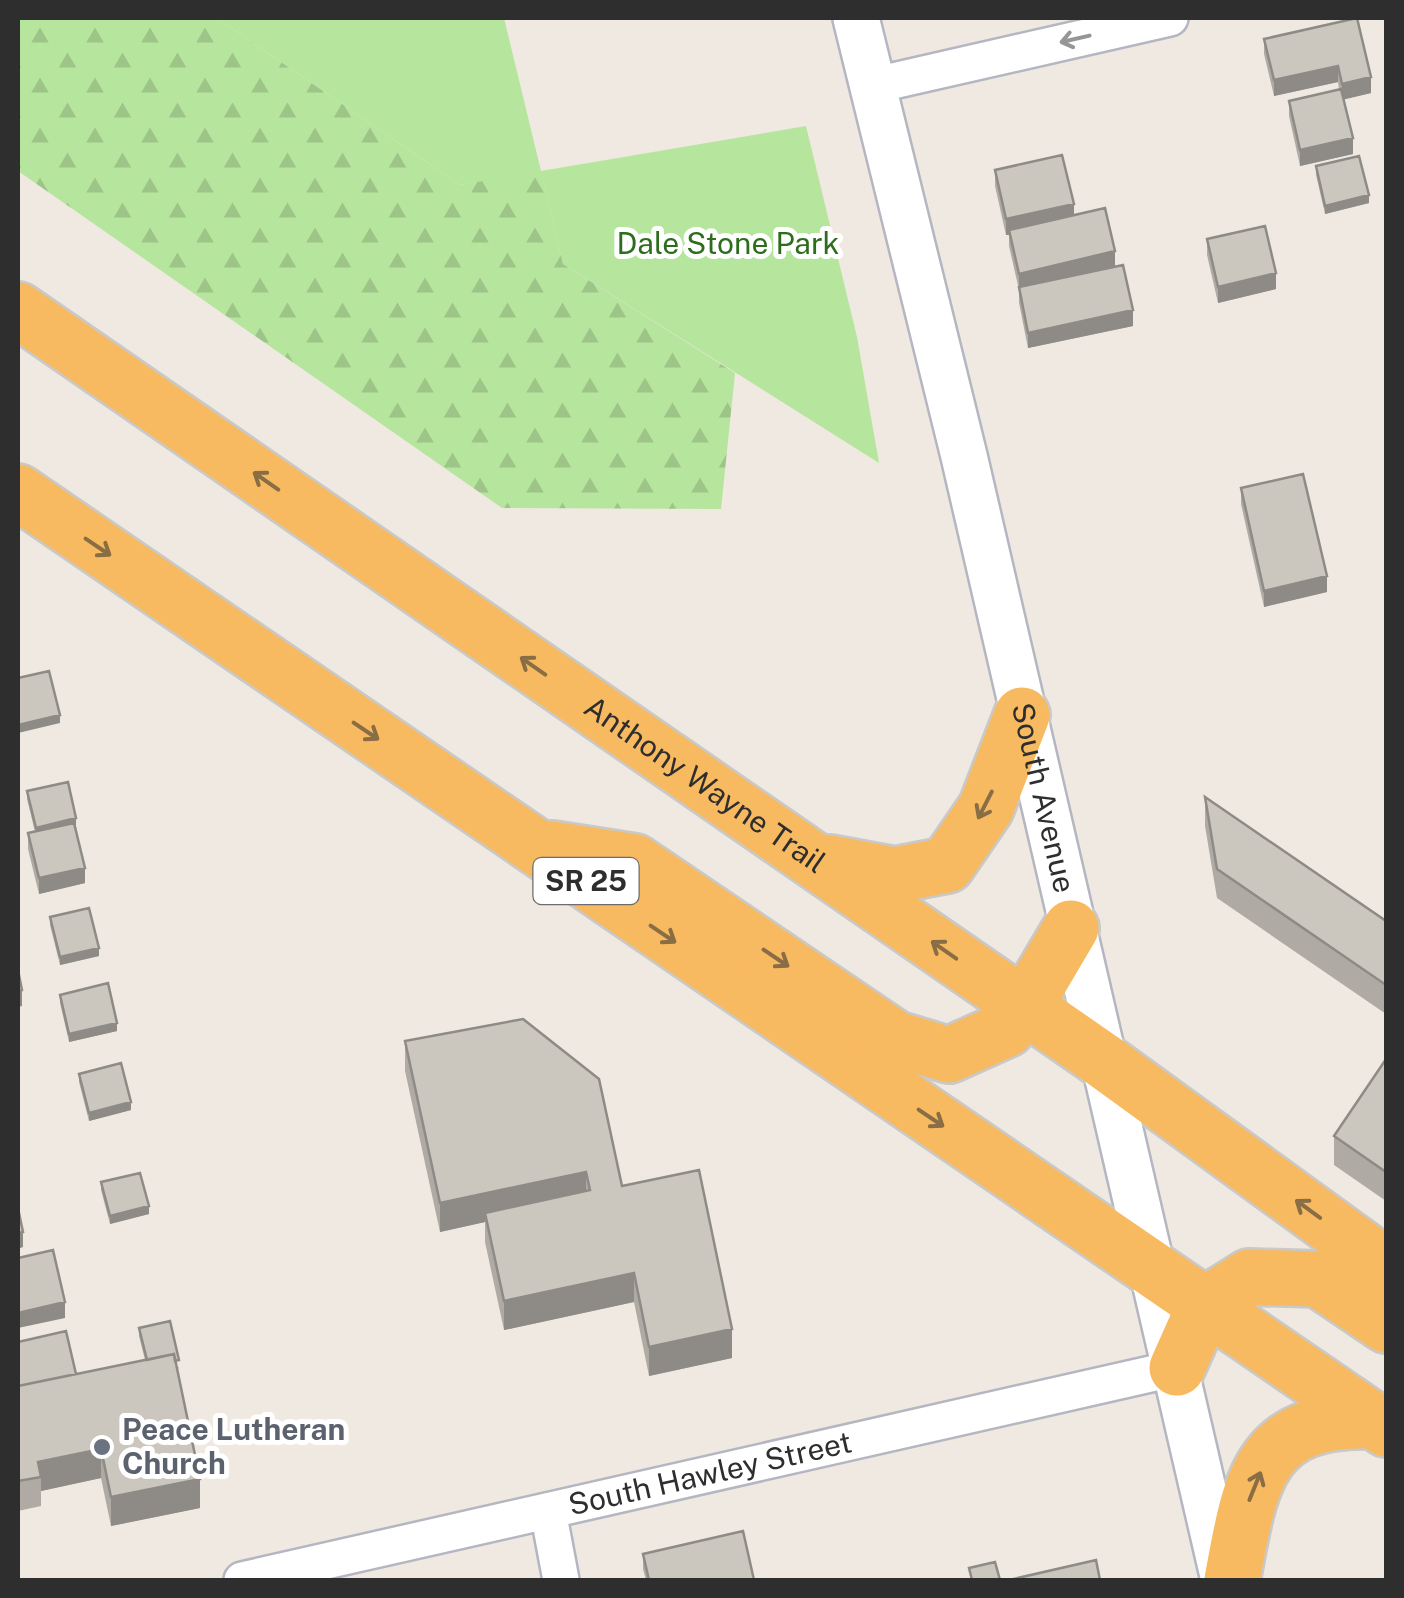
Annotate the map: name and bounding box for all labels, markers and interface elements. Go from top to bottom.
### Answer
one-way arrow [1060,31,1092,49]
park label: Dale Stone Park [617,225,839,261]
one-way arrow [252,471,280,492]
one-way arrow [84,536,111,557]
one-way arrow [520,656,547,677]
street label: Anthony Wayne Trail [578,688,833,880]
street label: South Avenue [1005,699,1083,896]
one-way arrow [352,720,380,741]
one-way arrow [975,790,994,820]
road number: SR 25 [534,858,638,904]
one-way arrow [649,923,677,944]
one-way arrow [931,940,959,961]
one-way arrow [761,947,789,968]
one-way arrow [917,1107,945,1128]
one-way arrow [1294,1199,1322,1220]
place label: Peace Lutheran Church [122,1411,345,1481]
street label: South Hawley Street [565,1423,855,1522]
marker: Peace Lutheran Church [91,1436,113,1458]
one-way arrow [1247,1471,1265,1502]

